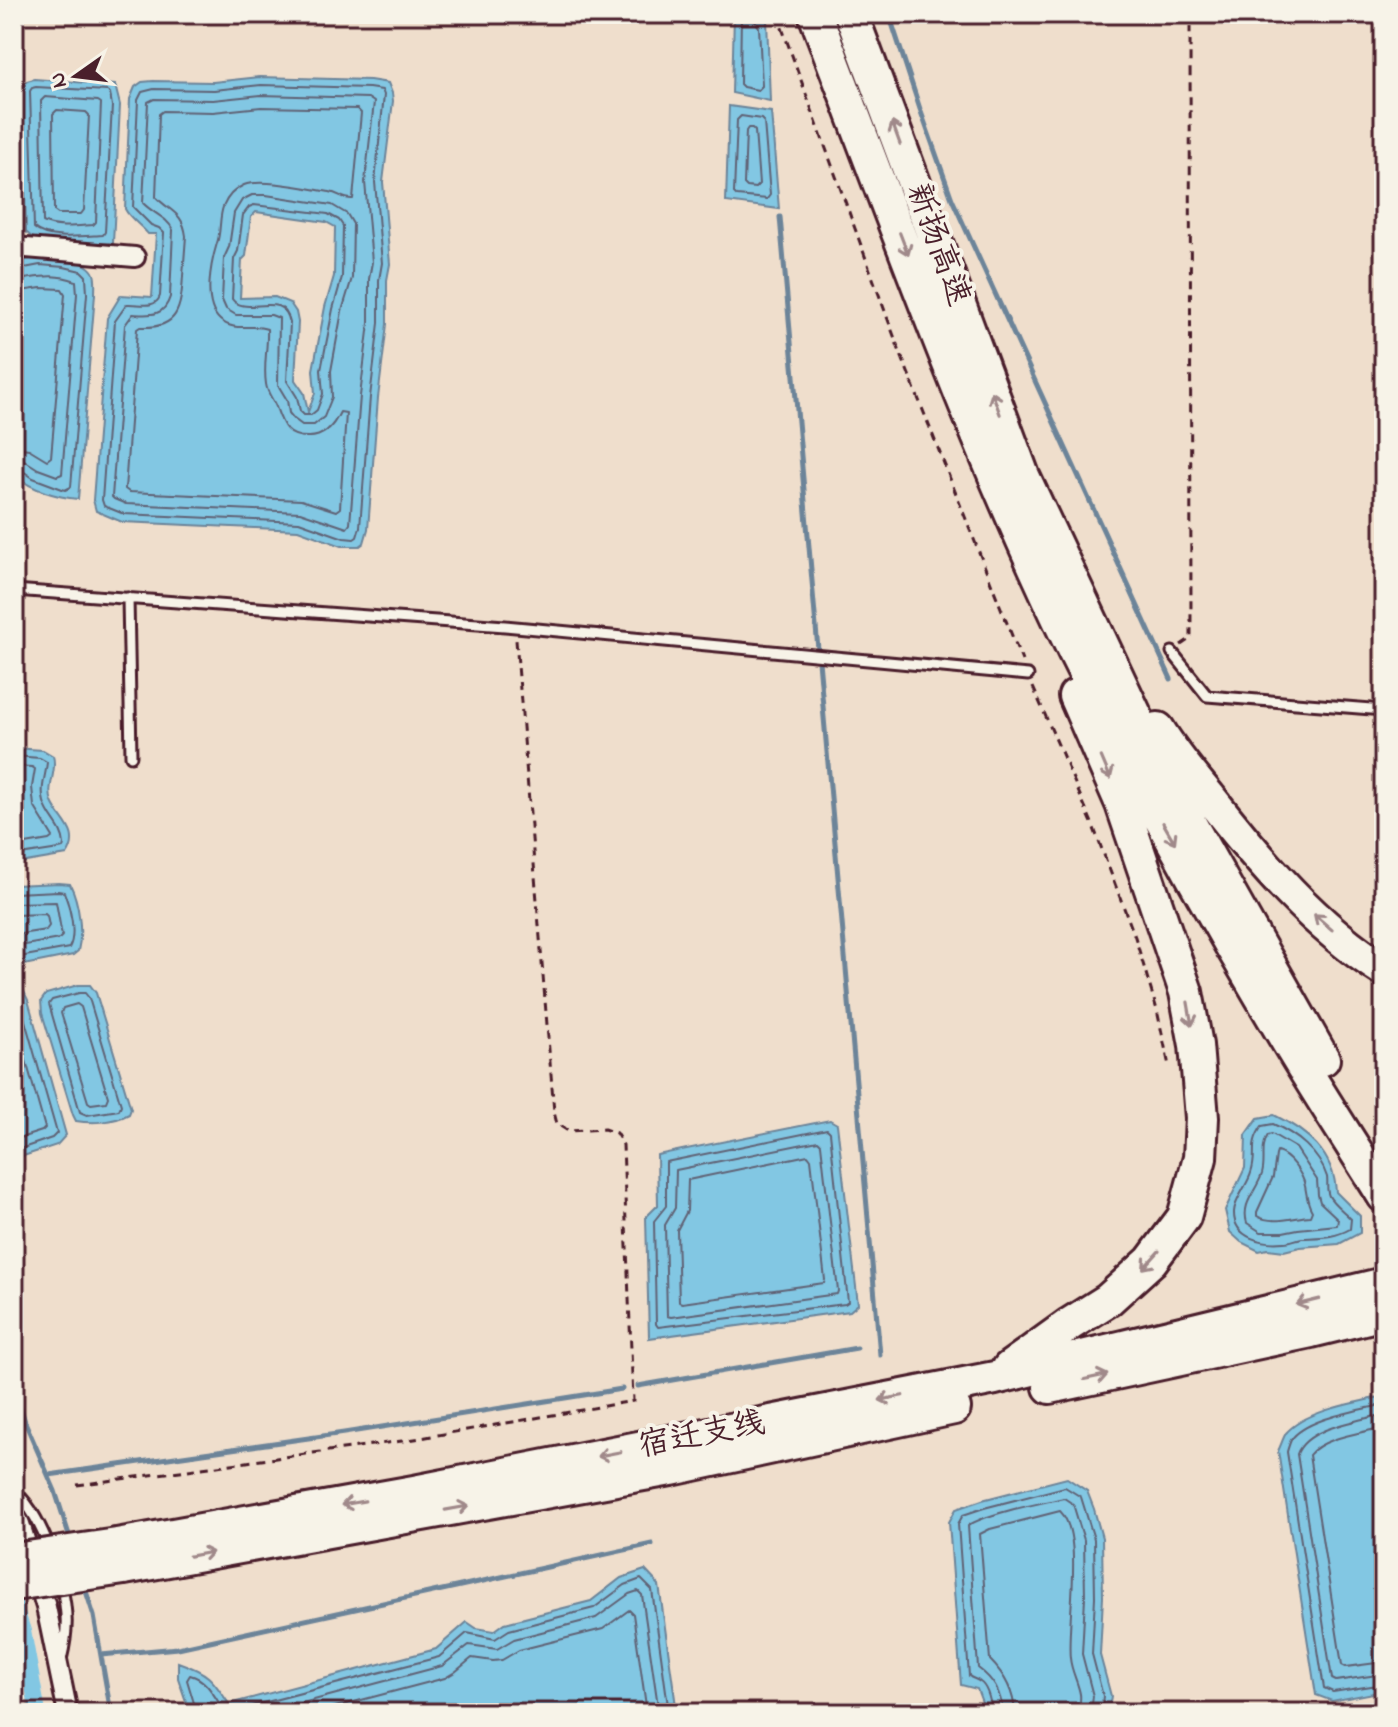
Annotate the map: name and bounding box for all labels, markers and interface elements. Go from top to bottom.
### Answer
north arrow [36,36,116,116]
text: N [42,69,77,91]
one-way arrow [888,121,902,146]
street label: 新扬高速 [893,177,981,313]
one-way arrow [898,231,912,256]
one-way arrow [988,391,1002,416]
one-way arrow [1100,756,1115,780]
one-way arrow [1162,821,1177,845]
one-way arrow [1313,913,1333,931]
one-way arrow [1184,1001,1199,1026]
one-way arrow [1142,1249,1160,1269]
one-way arrow [1296,1296,1322,1311]
one-way arrow [1082,1369,1108,1384]
one-way arrow [879,1392,904,1407]
street label: 宿迁支线 [635,1401,769,1471]
one-way arrow [596,1447,622,1462]
one-way arrow [341,1497,366,1512]
one-way arrow [444,1499,469,1514]
one-way arrow [188,1545,213,1560]

